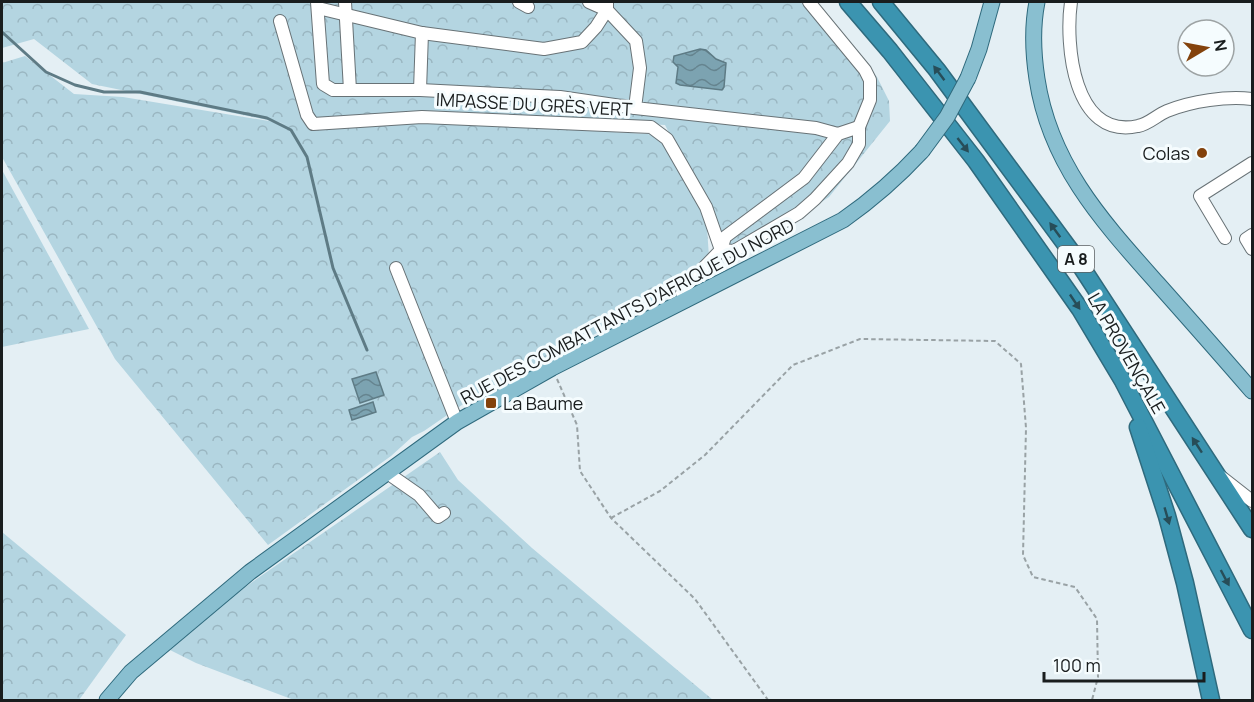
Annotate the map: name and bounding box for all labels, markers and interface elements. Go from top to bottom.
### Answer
north arrow [1176,18,1236,78]
text: N [1209,38,1233,53]
one-way arrow [934,65,946,80]
street label: IMPASSE DU GRÈS VERT [435,87,633,121]
one-way arrow [957,138,969,153]
place label: Colas [1143,141,1190,165]
marker: Colas [1195,146,1209,160]
street label: RUE DES COMBATTANTS D'AFRIQUE DU NORD [456,212,798,410]
one-way arrow [1049,222,1061,238]
road number: A 8 [1058,246,1094,272]
street label: LA PROVENÇALE [1083,288,1171,418]
one-way arrow [1069,293,1081,309]
place label: La Baume [503,391,583,415]
marker: La Baume [484,396,498,410]
one-way arrow [1192,437,1203,453]
one-way arrow [1163,508,1172,526]
one-way arrow [1220,569,1230,586]
scale bar [1044,645,1204,683]
text: 100 m [1053,653,1101,677]

